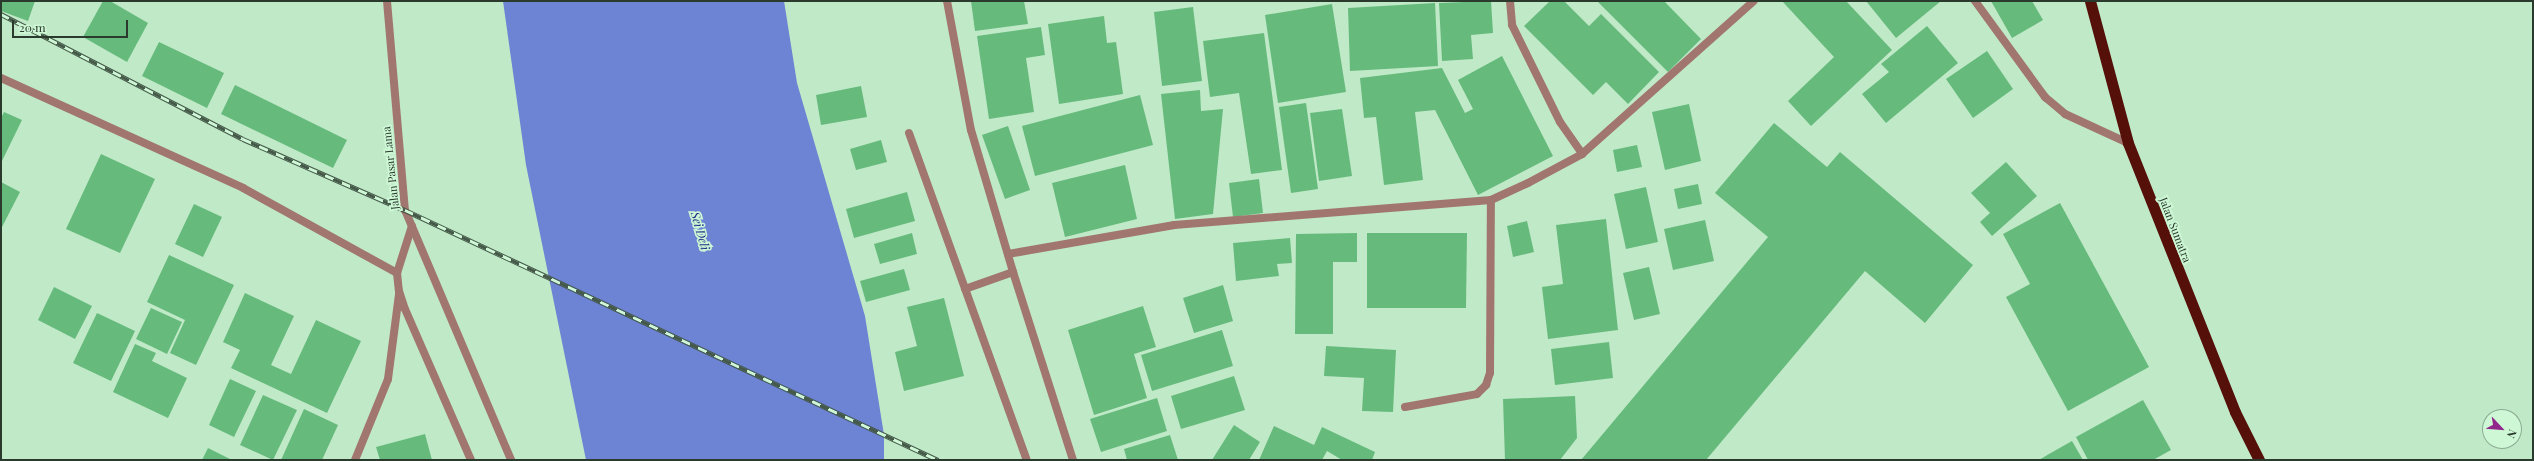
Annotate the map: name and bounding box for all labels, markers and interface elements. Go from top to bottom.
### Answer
scale bar [14,12,130,38]
text: 20 m [19,19,46,35]
street label: Jalan Pasar Lama [380,126,402,210]
street label: Jalan Sumatra [2157,196,2193,264]
water label: Sei Deli [688,210,712,252]
north arrow [2482,409,2522,449]
text: N [2504,427,2521,441]

